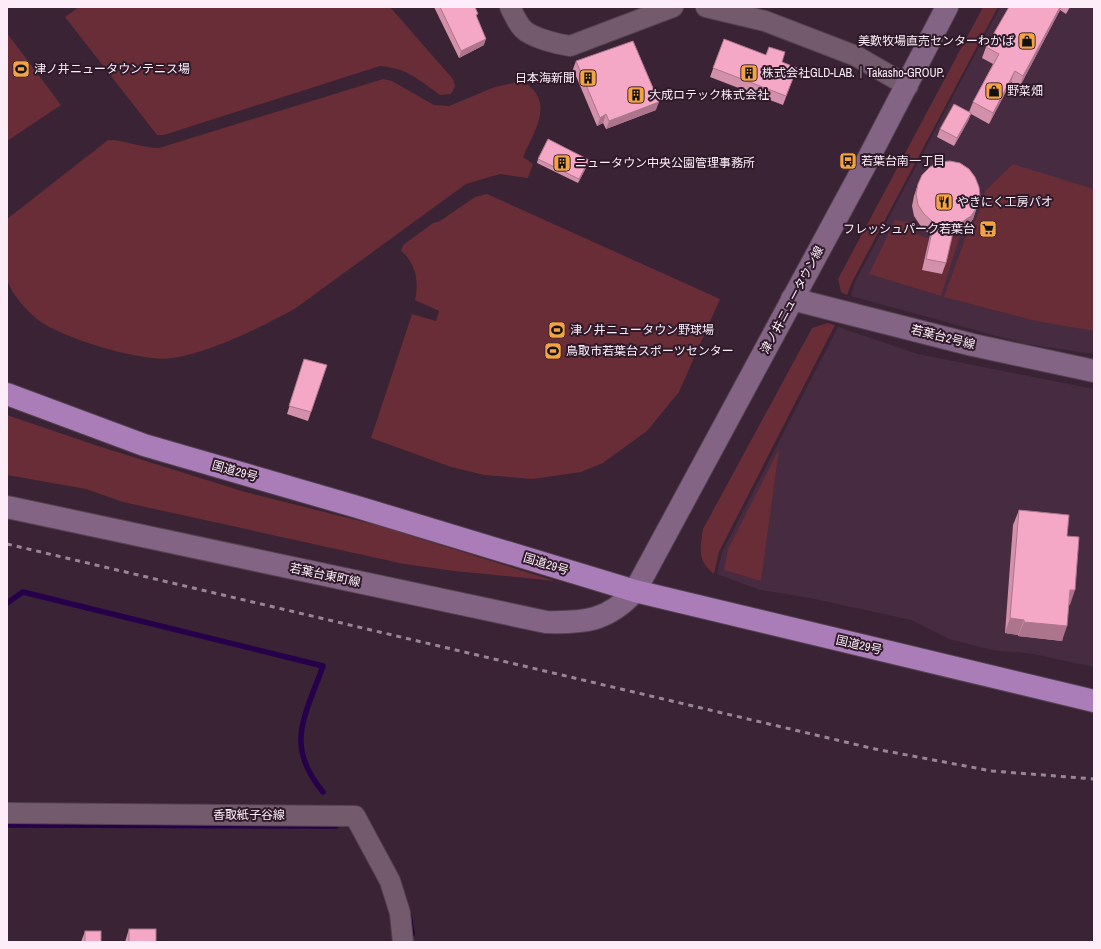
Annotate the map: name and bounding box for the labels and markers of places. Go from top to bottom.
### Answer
shop icon: 美歎牧場直売センターわかば [1017,31,1037,51]
place label: 美歎牧場直売センターわかば [858,33,1014,49]
sports icon: 津ノ井ニュータウンテニス場 [11,59,31,79]
place label: 津ノ井ニュータウンテニス場 [34,61,190,77]
building icon: 株式会社GLD-LAB.｜Takasho-GROUP. [739,63,759,83]
place label: 株式会社GLD-LAB.｜Takasho-GROUP. [762,65,945,81]
building icon: 日本海新聞 [578,68,598,88]
place label: 日本海新聞 [515,70,575,86]
shop icon: 野菜畑 [984,81,1004,101]
place label: 野菜畑 [1007,83,1043,99]
building icon: 大成ロテック株式会社 [626,85,646,105]
place label: 大成ロテック株式会社 [649,87,769,103]
bus stop icon: 若葉台南一丁目 [838,151,858,171]
building icon: ニュータウン中央公園管理事務所 [552,153,572,173]
place label: 若葉台南一丁目 [861,153,945,169]
place label: ニュータウン中央公園管理事務所 [575,155,755,171]
restaurant icon: やきにく工房パオ [934,192,954,212]
place label: やきにく工房パオ [957,194,1053,210]
supermarket icon: フレッシュパーク若葉台 [978,219,998,239]
place label: フレッシュパーク若葉台 [843,221,975,237]
sports icon: 津ノ井ニュータウン野球場 [547,320,567,340]
place label: 津ノ井ニュータウン野球場 [570,322,714,338]
sports icon: 鳥取市若葉台スポーツセンター [543,341,563,361]
place label: 鳥取市若葉台スポーツセンター [566,343,734,359]

